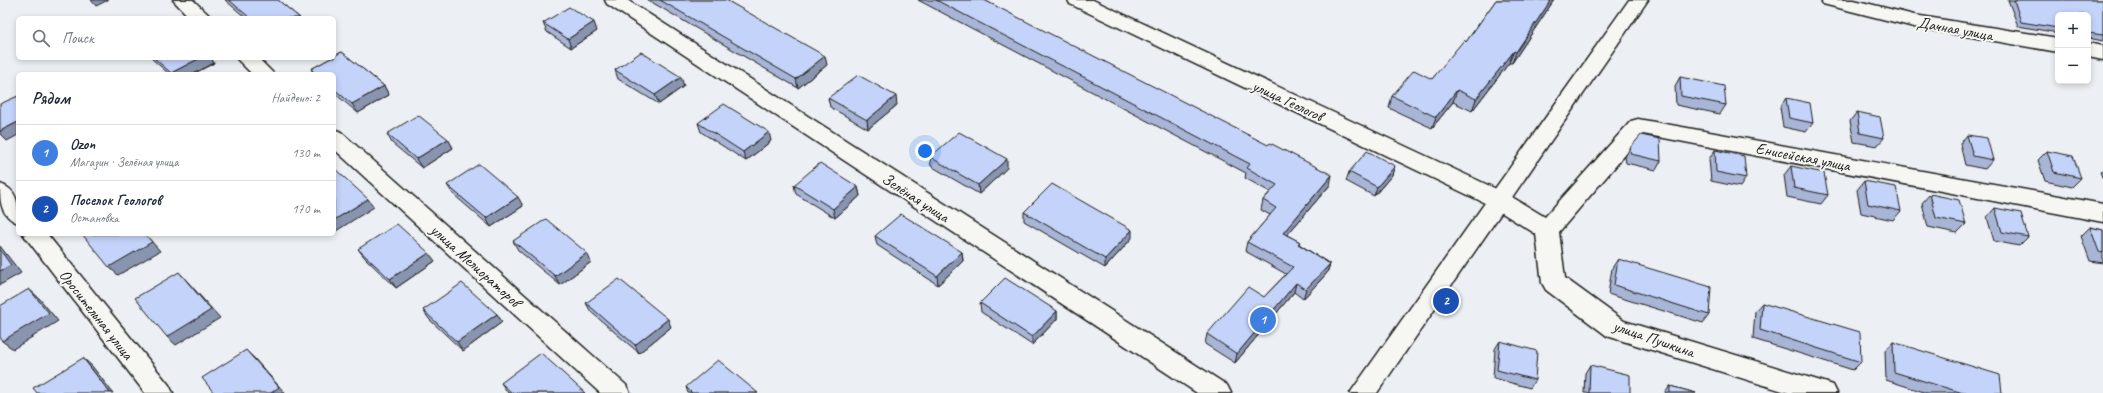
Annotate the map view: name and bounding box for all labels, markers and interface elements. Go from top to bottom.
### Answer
street label: Дачная улица [1915,12,1996,46]
map controls [2055,12,2091,84]
button: + [2055,12,2091,48]
search box [16,16,336,60]
icon: search [30,27,52,49]
text: Поиск [62,29,94,48]
button: − [2055,48,2091,84]
street label: улица Геологов [1248,75,1329,127]
text: Рядом [32,88,70,109]
text: Найдено: 2 [272,90,320,106]
text: Ozon [70,135,95,154]
street label: Енисейская улица [1754,138,1853,176]
your location [915,141,935,161]
text: 1 [42,145,48,161]
text: 130 m [292,145,320,161]
text: Магазин · Зелёная улица [70,154,178,170]
street label: Зелёная улица [878,169,954,228]
text: Поселок Геологов [70,191,161,210]
text: 2 [42,201,48,217]
text: 170 m [292,201,320,217]
text: Остановка [70,210,119,226]
street label: улица Мелиораторов [425,219,528,314]
street label: Оросительная улица [55,266,139,365]
pin: 2 [1433,286,1459,316]
pin: 1 [1250,305,1276,335]
street label: улица Пушкина [1610,315,1698,363]

